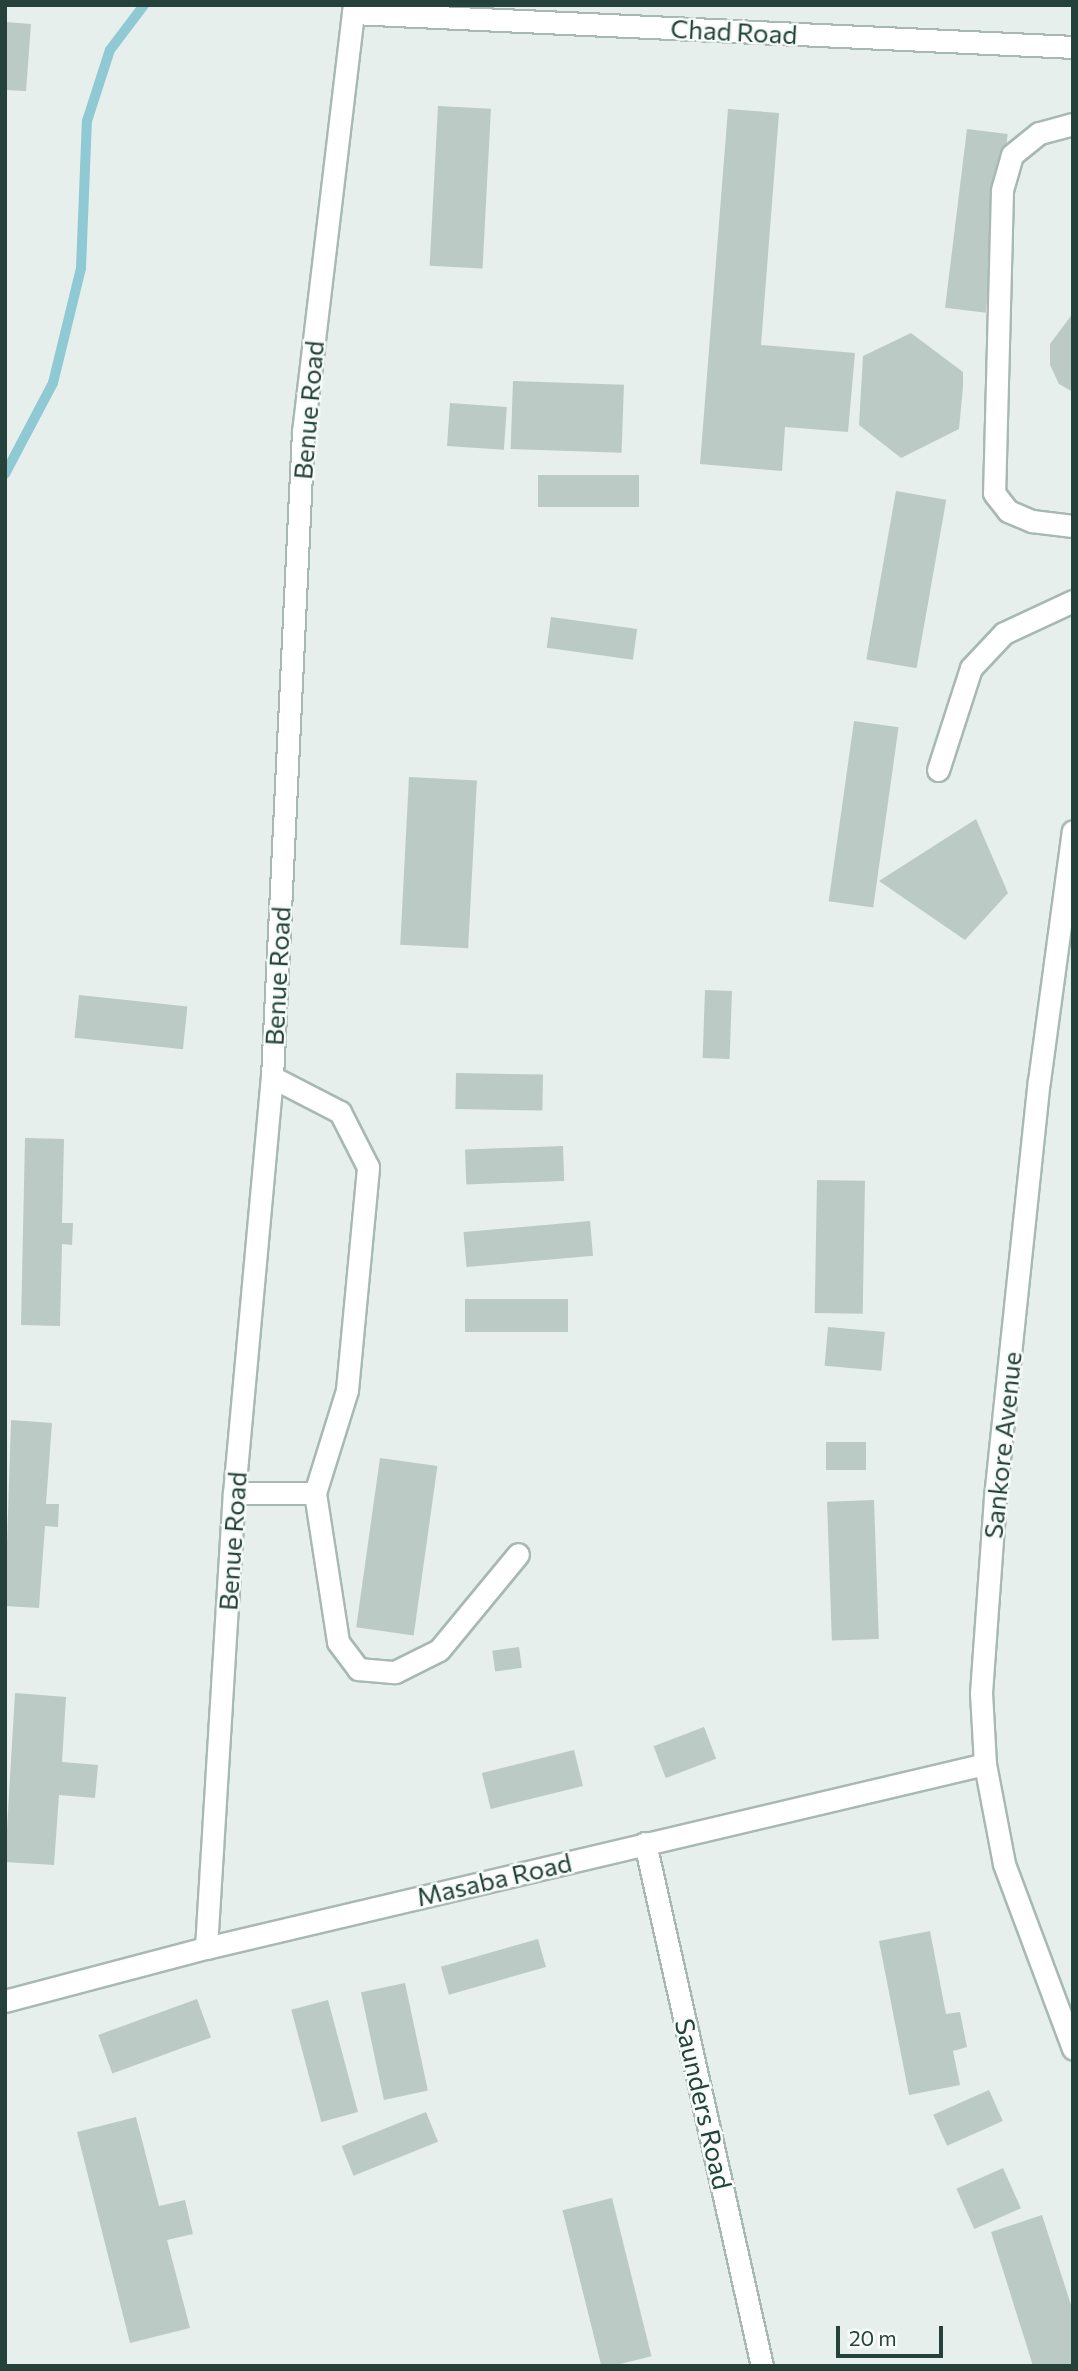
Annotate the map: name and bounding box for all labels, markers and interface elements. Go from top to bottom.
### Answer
street label: Chad Road [670,12,798,50]
street label: Benue Road [286,339,330,481]
street label: Benue Road [258,906,296,1046]
street label: Sankore Avenue [977,1350,1027,1540]
street label: Benue Road [212,1470,252,1612]
street label: Masaba Road [413,1846,575,1912]
street label: Saunders Road [669,2015,739,2193]
scale bar [840,2312,947,2356]
text: 20 m [849,2325,897,2350]

